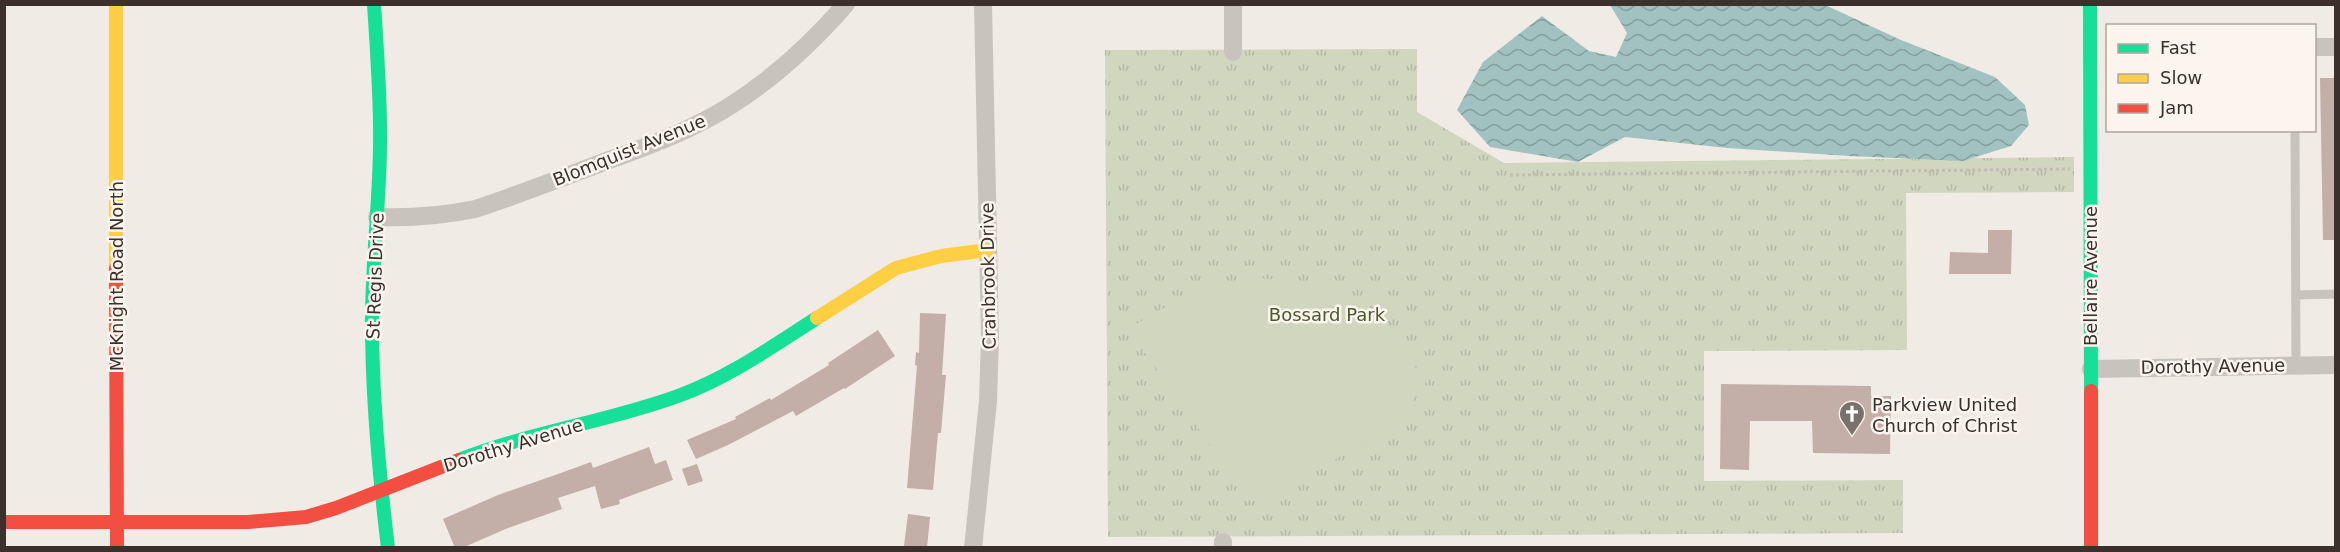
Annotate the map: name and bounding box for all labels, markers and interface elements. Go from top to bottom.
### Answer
legend [2106,24,2316,132]
text: Fast [2160,37,2196,58]
text: Slow [2160,67,2202,88]
text: Jam [2159,97,2194,118]
street label: Blomquist Avenue [550,110,708,190]
street label: McKnight Road North [106,181,127,371]
street label: Cranbrook Drive [976,202,1000,350]
street label: Bellaire Avenue [2080,206,2101,346]
street label: St Regis Drive [362,212,388,340]
park label: Bossard Park [1269,304,1386,325]
street label: Dorothy Avenue [2141,354,2285,378]
place label: Parkview United Church of Christ [1872,394,2017,436]
church icon: Parkview United Church of Christ [1837,399,1867,437]
street label: Dorothy Avenue [441,414,585,476]

